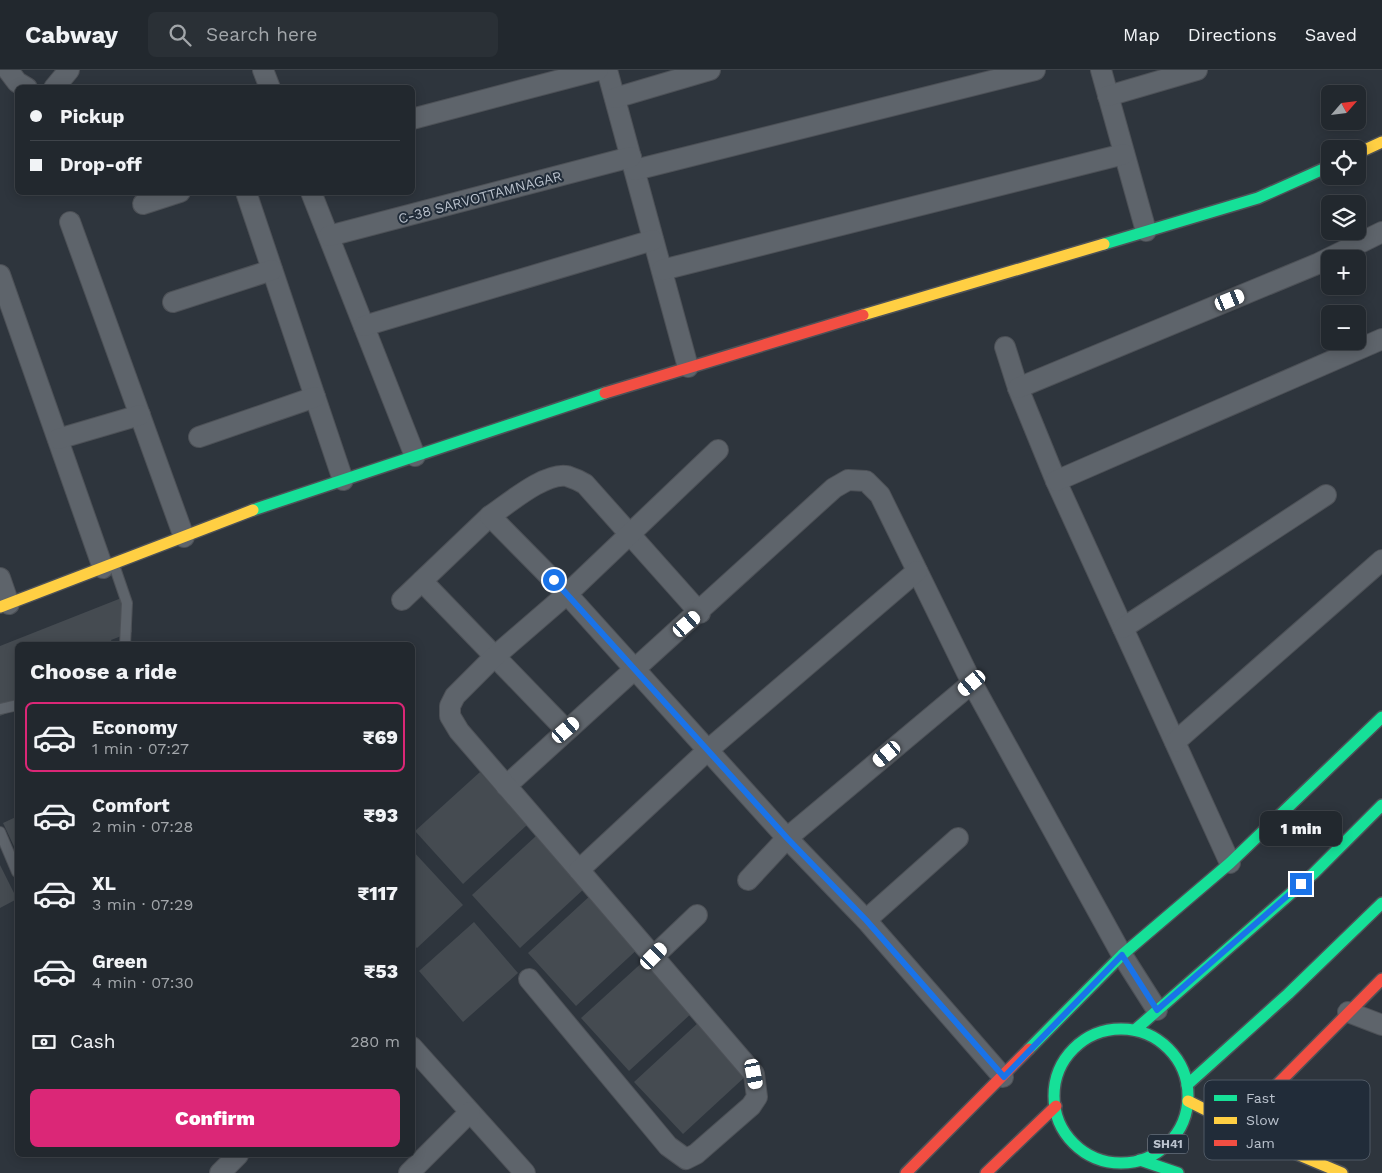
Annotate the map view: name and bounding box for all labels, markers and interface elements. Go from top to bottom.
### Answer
search box [148,12,498,57]
text: Cabway [25,21,118,49]
icon: search [166,21,194,49]
text: Search here [206,23,317,46]
text: Map [1123,24,1160,45]
text: Directions [1188,24,1277,45]
text: Saved [1305,24,1357,45]
north arrow [1321,85,1366,130]
map controls [1321,85,1366,350]
text: Pickup [60,105,124,128]
button: locate [1321,140,1366,185]
text: Drop-off [60,153,142,176]
street label: C-38 SARVOTTAMNAGAR [396,167,564,227]
button: layers [1321,195,1366,240]
button: + [1321,250,1366,295]
car [1213,287,1246,313]
button: − [1321,305,1366,350]
route start [543,569,565,591]
car [670,608,703,640]
text: Choose a ride [30,659,177,684]
car [955,668,988,698]
car [549,714,582,746]
icon: car [32,715,77,760]
text: Economy [92,716,177,739]
text: ₹69 [363,726,398,749]
text: 1 min · 07:27 [92,739,189,758]
car [870,739,903,769]
icon: car [32,793,77,838]
text: Comfort [92,794,170,817]
text: ₹93 [363,804,398,827]
callout: 1 min [1260,812,1342,846]
text: 2 min · 07:28 [92,817,193,836]
text: 1 min [1280,819,1322,838]
icon: car [32,871,77,916]
text: XL [92,872,116,895]
route end [1290,873,1312,895]
text: ₹117 [357,882,398,905]
text: 3 min · 07:29 [92,895,193,914]
car [638,940,669,972]
icon: car [32,949,77,994]
text: Green [92,950,148,973]
text: ₹53 [364,960,398,983]
text: 4 min · 07:30 [92,973,194,992]
icon: cash [30,1028,58,1056]
text: Cash [70,1030,116,1053]
text: 280 m [350,1032,400,1051]
car [743,1058,764,1090]
legend [1204,1080,1370,1160]
button: Confirm [30,1089,400,1147]
text: Fast [1246,1090,1275,1106]
text: Slow [1246,1112,1279,1128]
road number: SH41 [1148,1134,1188,1154]
text: Jam [1246,1135,1275,1151]

